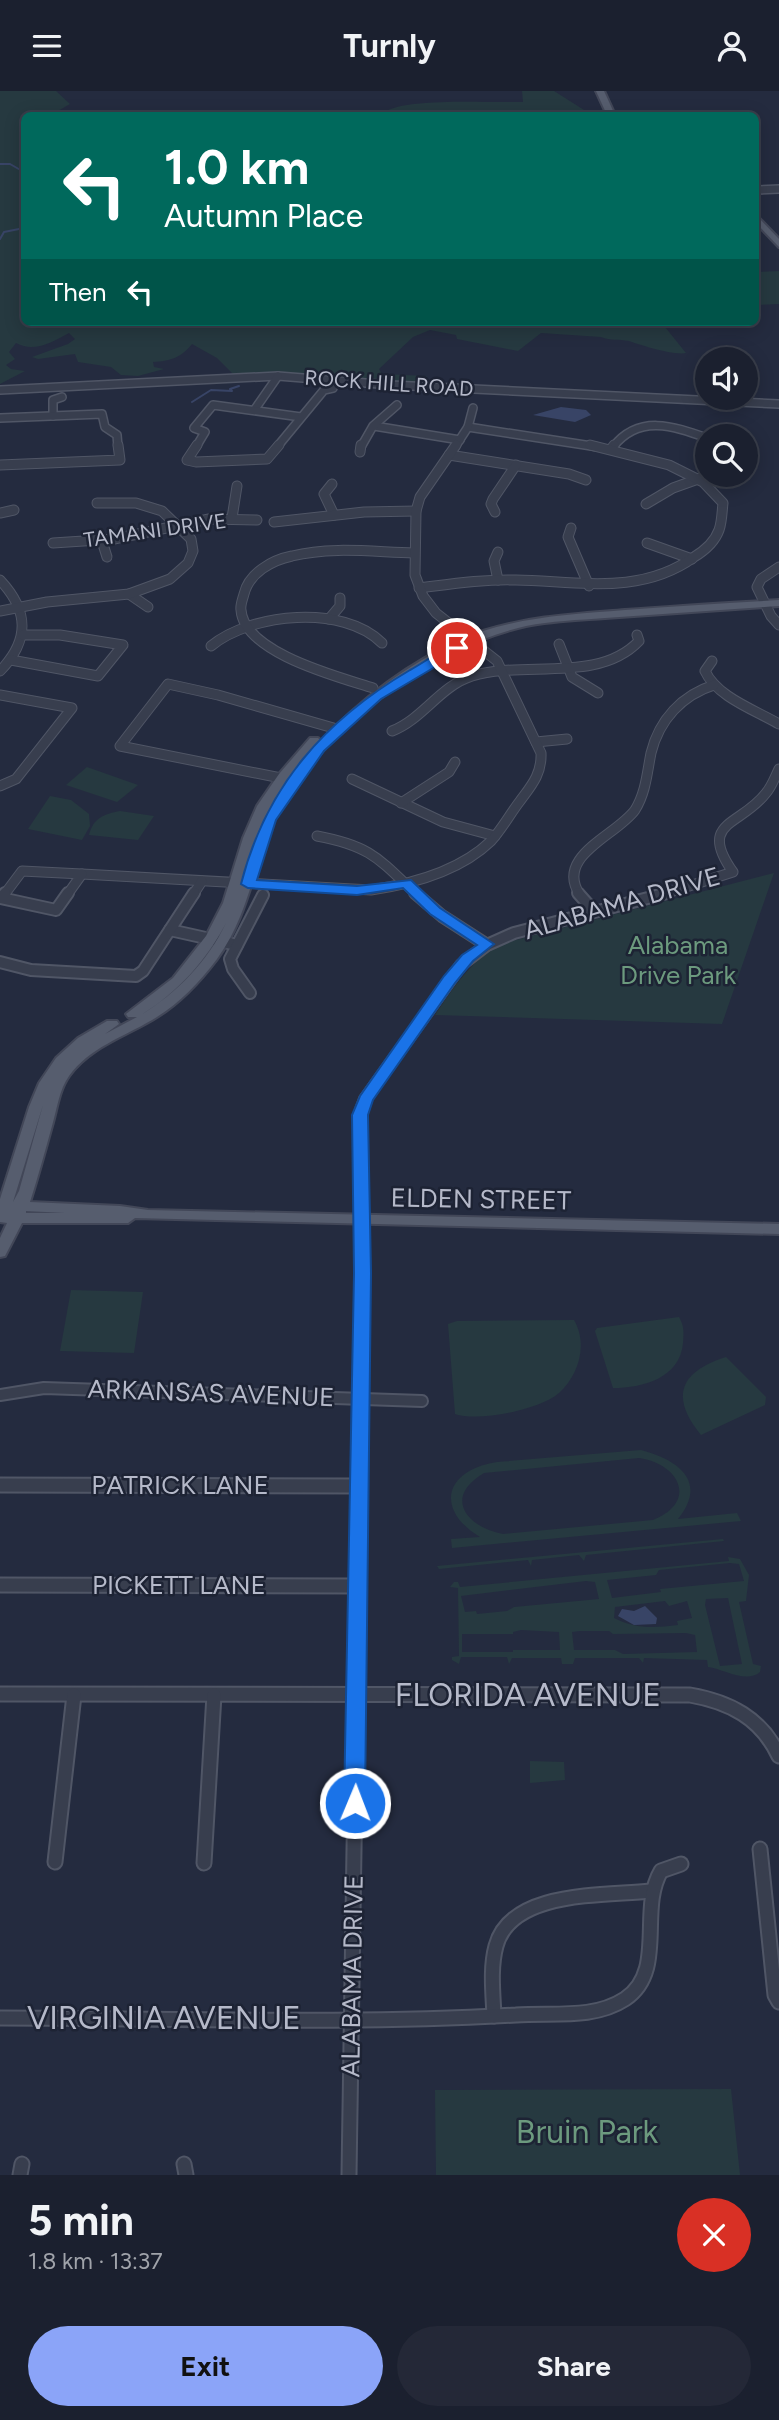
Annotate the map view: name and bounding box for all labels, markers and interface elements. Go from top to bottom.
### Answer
icon: menu [28,27,66,65]
text: Turnly [343,27,436,65]
icon: person [713,27,751,65]
text: 1.0 km [164,137,309,196]
icon: left [49,140,140,231]
text: Autumn Place [164,197,363,235]
icon: left [121,273,159,311]
text: Then [49,276,107,308]
map controls [695,347,758,487]
button: sound [695,347,758,410]
street label: ROCK HILL ROAD [304,365,474,401]
button: search [695,424,758,487]
street label: TAMANI DRIVE [82,508,228,552]
pin [427,618,487,678]
icon: arrive [438,629,476,667]
street label: ALABAMA DRIVE [520,860,724,946]
park label: Alabama Drive Park [620,929,736,991]
street label: ELDEN STREET [391,1181,572,1217]
street label: ARKANSAS AVENUE [87,1373,335,1413]
street label: PATRICK LANE [91,1469,269,1501]
street label: PICKETT LANE [92,1569,266,1601]
street label: FLORIDA AVENUE [395,1676,661,1714]
position arrow [318,1766,392,1840]
street label: ALABAMA DRIVE [334,1874,370,2078]
street label: VIRGINIA AVENUE [27,1999,301,2037]
park label: Bruin Park [516,2113,659,2151]
text: 5 min [28,2195,134,2246]
button: close [677,2198,751,2272]
text: 1.8 km · 13:37 [28,2247,163,2275]
button: Exit [28,2326,383,2406]
button: Share [397,2326,751,2406]

